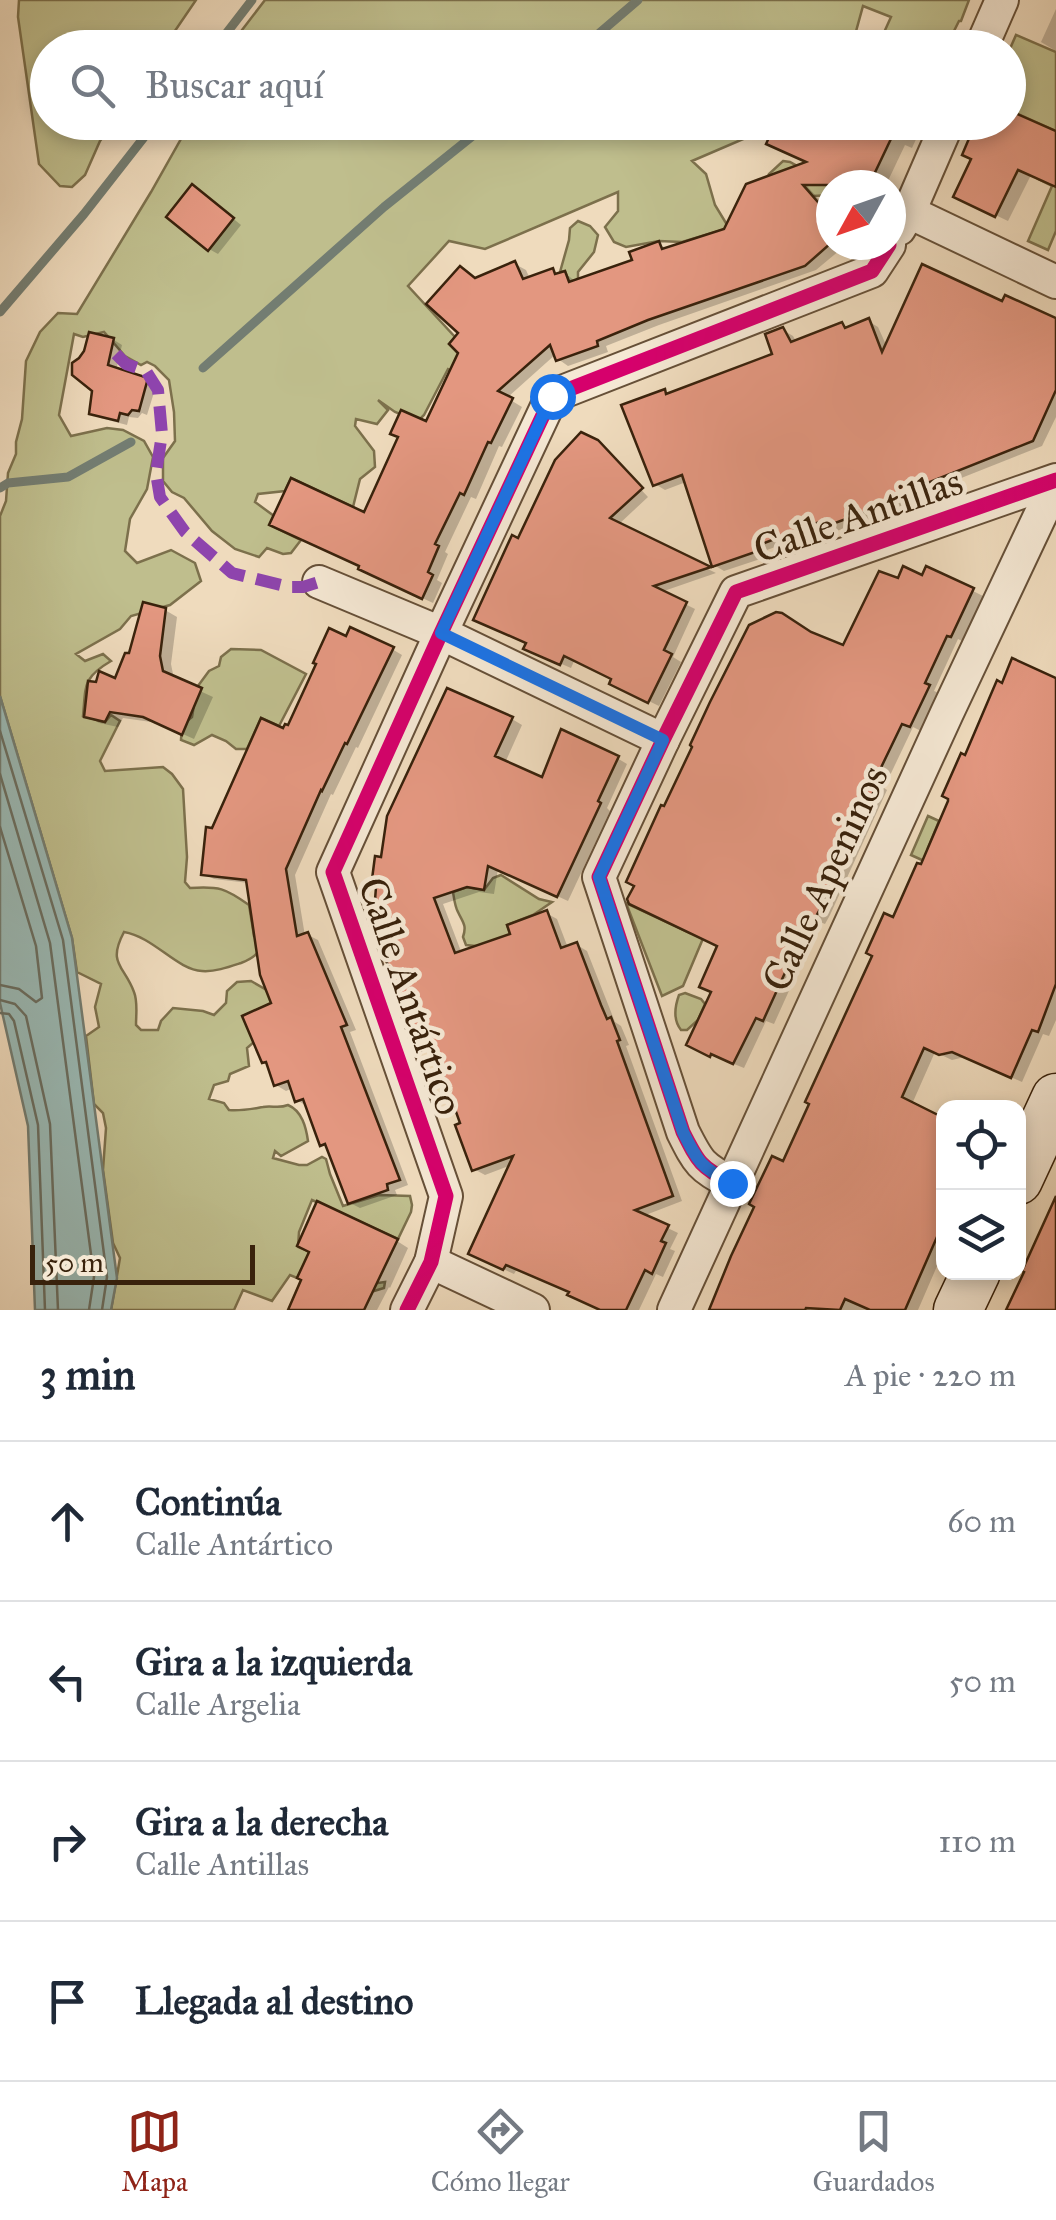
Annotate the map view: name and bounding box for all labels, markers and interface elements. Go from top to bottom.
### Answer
search box [30,30,1026,140]
icon: search [65,58,120,113]
text: Buscar aquí [145,62,324,108]
north arrow [816,170,906,260]
route start [530,374,576,420]
street label: Calle Antillas [747,456,969,574]
street label: Calle Apeninos [751,757,899,999]
street label: Calle Antártico [348,871,474,1121]
map controls [936,1100,1026,1280]
button: locate [936,1100,1026,1190]
route end [710,1161,756,1207]
button: layers [936,1190,1026,1280]
scale bar [30,1240,255,1284]
text: 50 m [45,1245,104,1280]
text: 3 min [40,1349,135,1401]
text: A pie · 220 m [845,1356,1016,1395]
text: Continúa [135,1479,281,1525]
icon: ahead [40,1494,95,1549]
text: 60 m [947,1502,1016,1541]
text: Calle Antártico [135,1525,333,1564]
text: Gira a la izquierda [135,1639,412,1685]
icon: left [40,1654,95,1709]
text: 50 m [949,1662,1016,1701]
text: Calle Argelia [135,1685,301,1724]
text: Gira a la derecha [135,1799,388,1845]
icon: right [40,1814,95,1869]
text: 110 m [938,1822,1016,1861]
text: Calle Antillas [135,1845,309,1884]
icon: arrive [40,1974,95,2029]
text: Llegada al destino [135,1978,414,2024]
tab: Mapa [121,2104,188,2199]
tab: Cómo llegar [431,2104,570,2199]
tab: Guardados [813,2104,935,2199]

